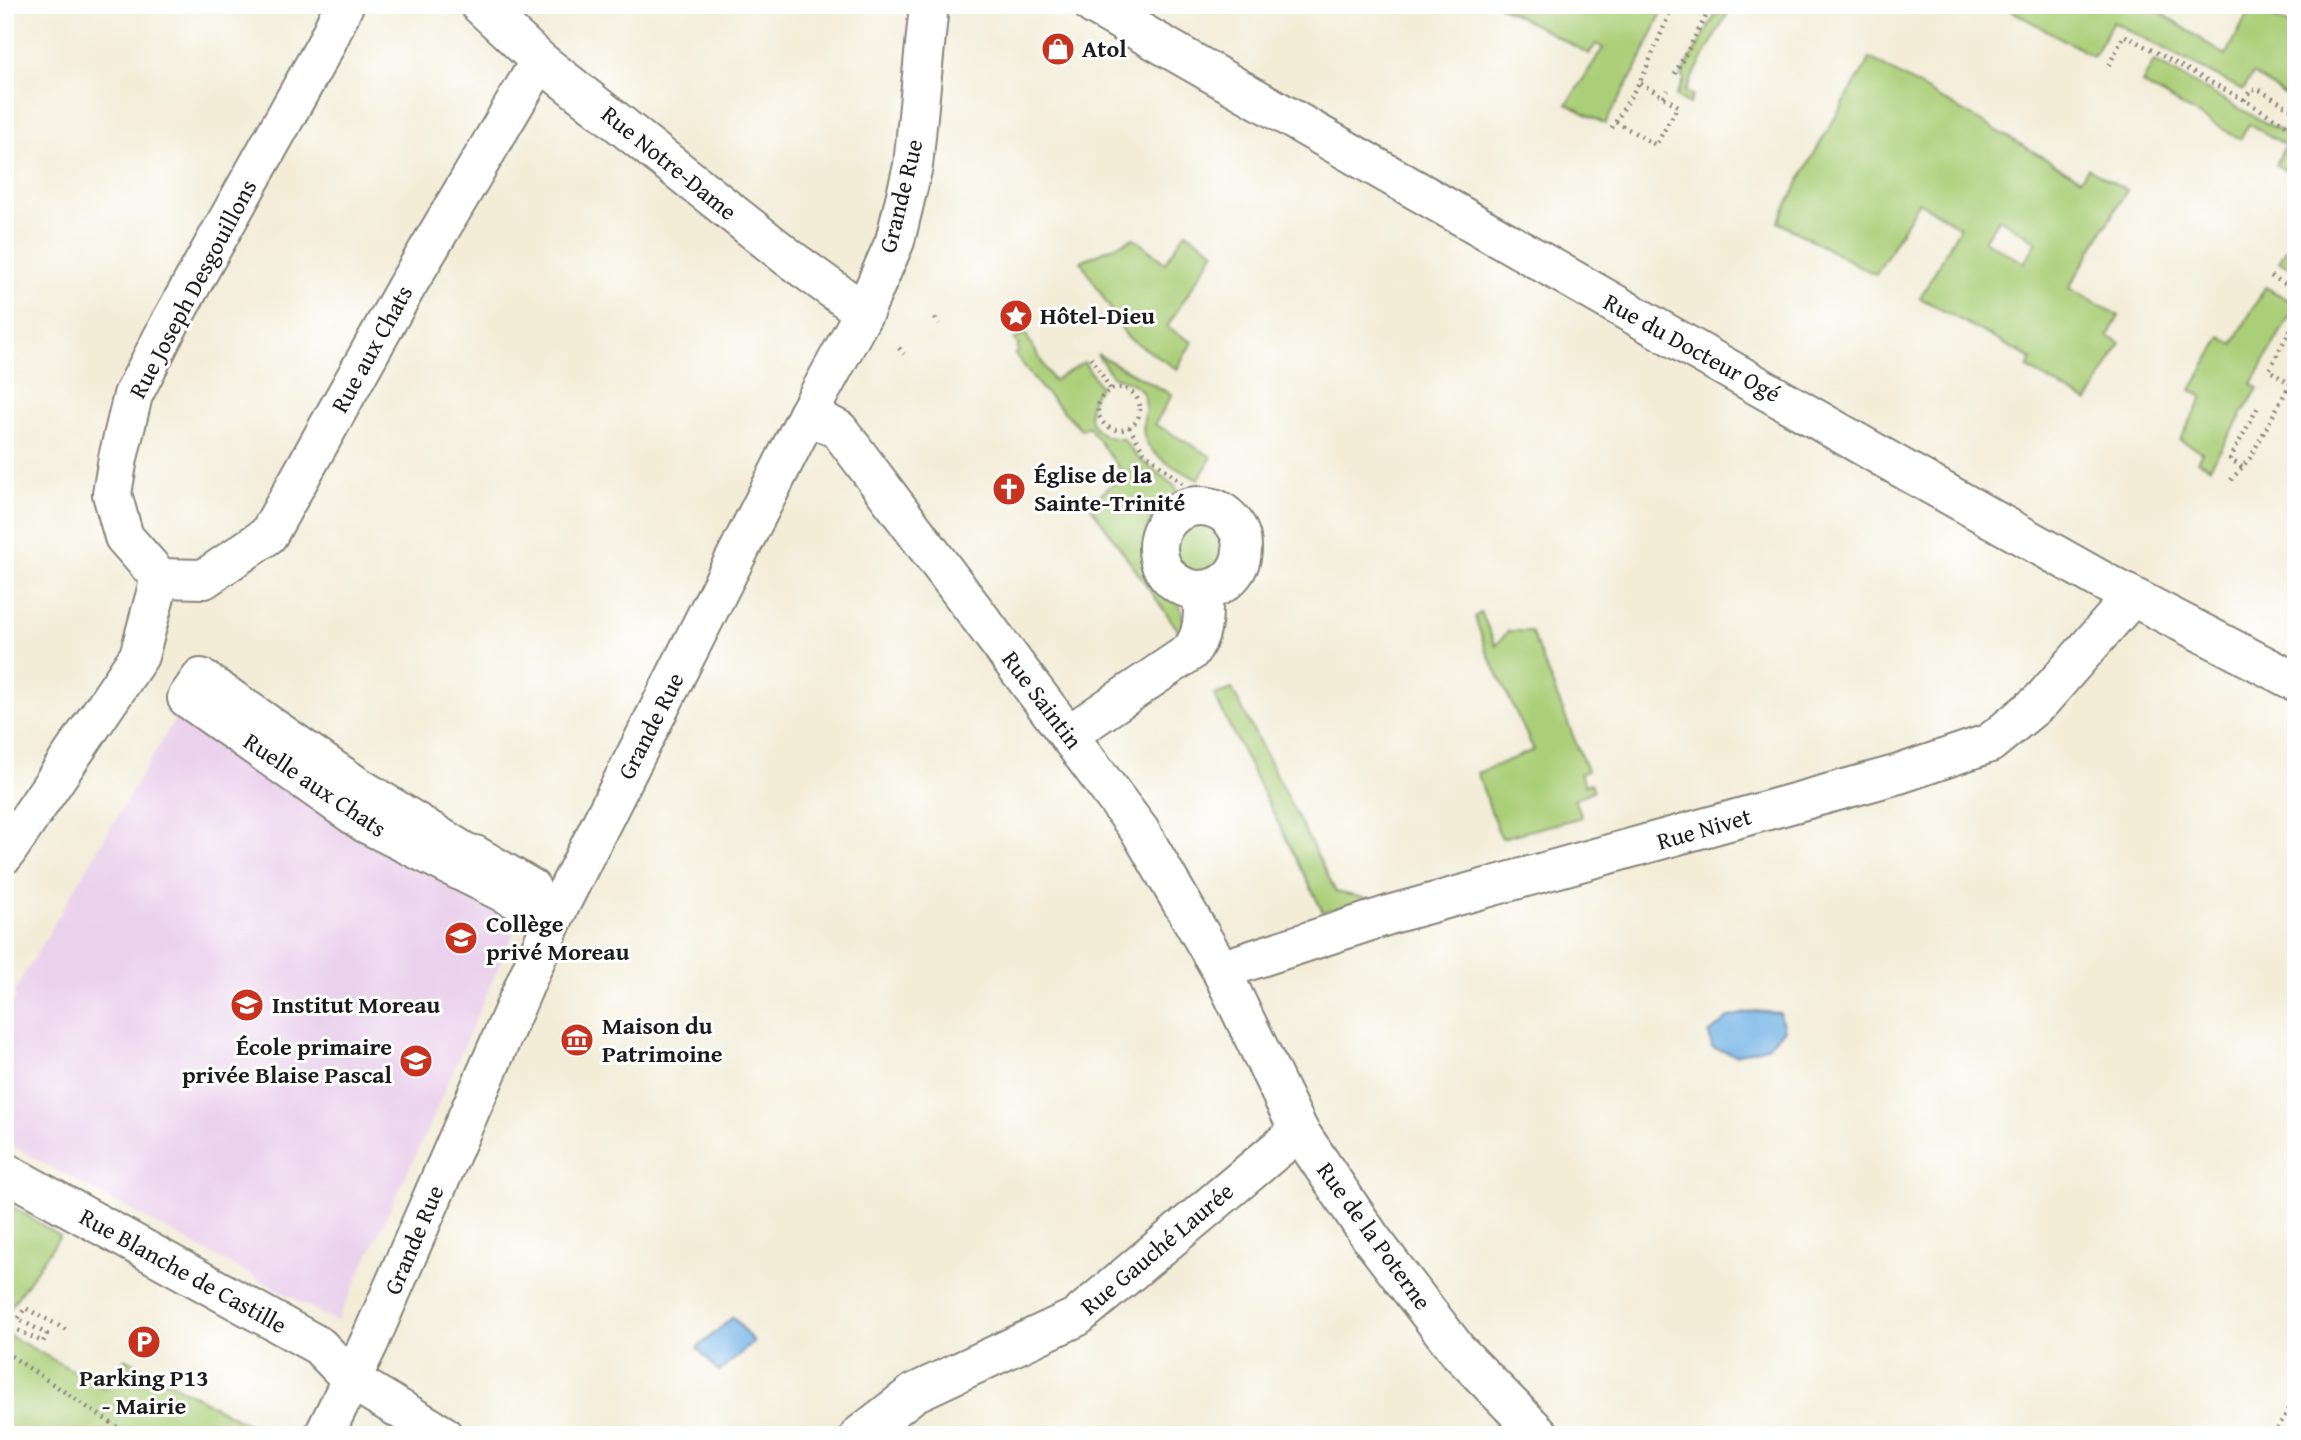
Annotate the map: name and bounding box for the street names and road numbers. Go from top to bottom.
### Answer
street label: Rue Notre-Dame [594,97,745,228]
street label: Grande Rue [869,135,932,256]
street label: Rue Joseph Desgouillons [120,173,265,405]
street label: Rue aux Chats [322,279,421,419]
street label: Rue du Docteur Ogé [1597,284,1787,411]
street label: Rue Saintin [994,643,1091,757]
street label: Grande Rue [609,666,692,785]
street label: Ruelle aux Chats [237,724,394,845]
street label: Rue Nivet [1652,798,1756,859]
street label: Rue de la Poterne [1309,1154,1440,1317]
street label: Rue Gauché Laurée [1072,1174,1241,1323]
street label: Grande Rue [375,1180,452,1300]
street label: Rue Blanche de Castille [73,1199,293,1342]

